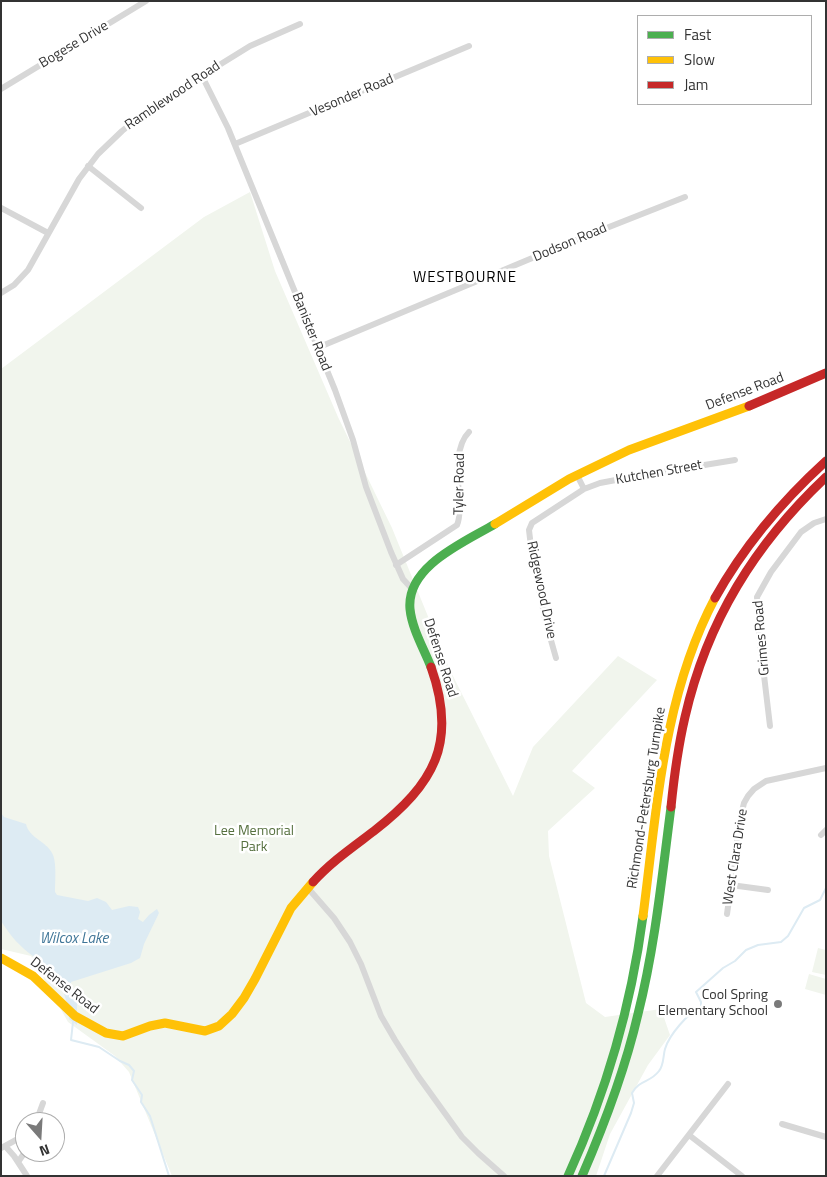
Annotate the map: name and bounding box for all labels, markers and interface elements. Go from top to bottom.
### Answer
legend [637,15,812,105]
street label: Bogese Drive [36,18,112,72]
text: Fast [684,23,711,46]
text: Slow [684,48,715,71]
street label: Ramblewood Road [122,58,224,134]
street label: Vesonder Road [308,71,396,121]
text: Jam [684,73,708,96]
street label: Dodson Road [531,220,609,266]
district label: WESTBOURNE [412,269,518,287]
street label: Banister Road [288,290,334,374]
street label: Defense Road [704,369,786,415]
street label: Tyler Road [451,453,469,515]
street label: Kutchen Street [614,457,704,489]
street label: Ridgewood Drive [522,539,560,641]
street label: Grimes Road [750,600,774,676]
street label: Defense Road [419,616,461,700]
street label: Richmond-Petersburg Turnpike [624,706,670,890]
street label: West Clara Drive [720,808,752,906]
park label: Lee Memorial Park [214,824,294,856]
water label: Wilcox Lake [40,930,108,948]
street label: Defense Road [26,954,102,1018]
place label: Cool Spring Elementary School [658,988,768,1020]
marker: Cool Spring Elementary School [772,998,784,1010]
north arrow [15,1112,65,1162]
text: N [37,1139,53,1162]

